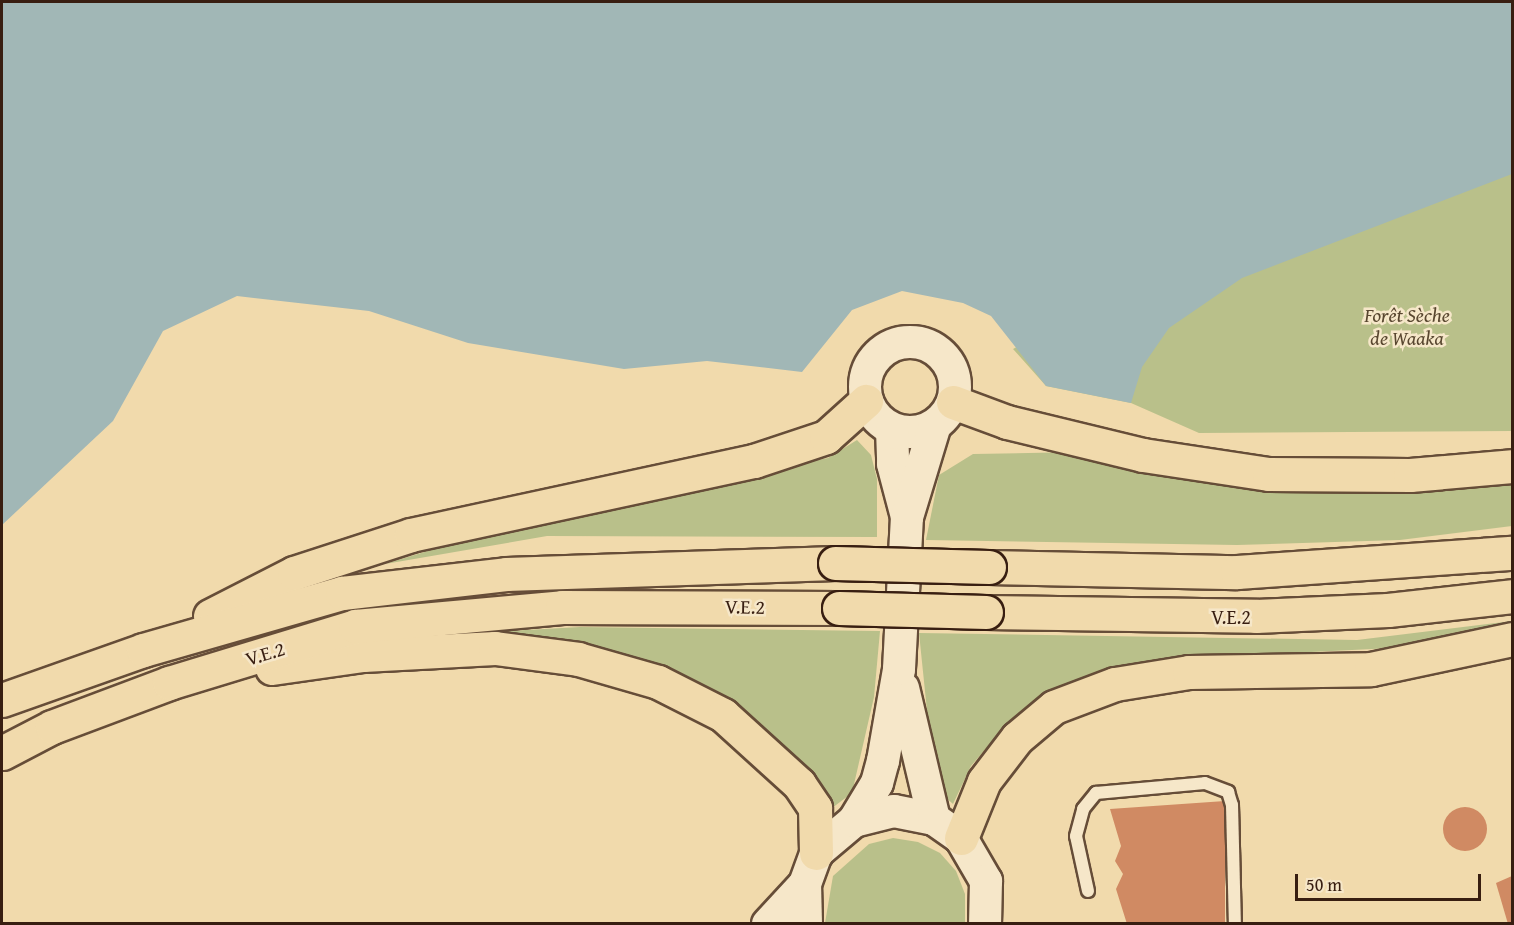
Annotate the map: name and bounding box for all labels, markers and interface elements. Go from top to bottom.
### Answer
park label: Forêt Sèche de Waaka [1364,303,1450,350]
street label: V.E.2 [725,594,765,618]
street label: V.E.2 [1211,604,1251,628]
street label: V.E.2 [242,636,288,670]
scale bar [1298,862,1484,900]
text: 50 m [1306,871,1342,898]

